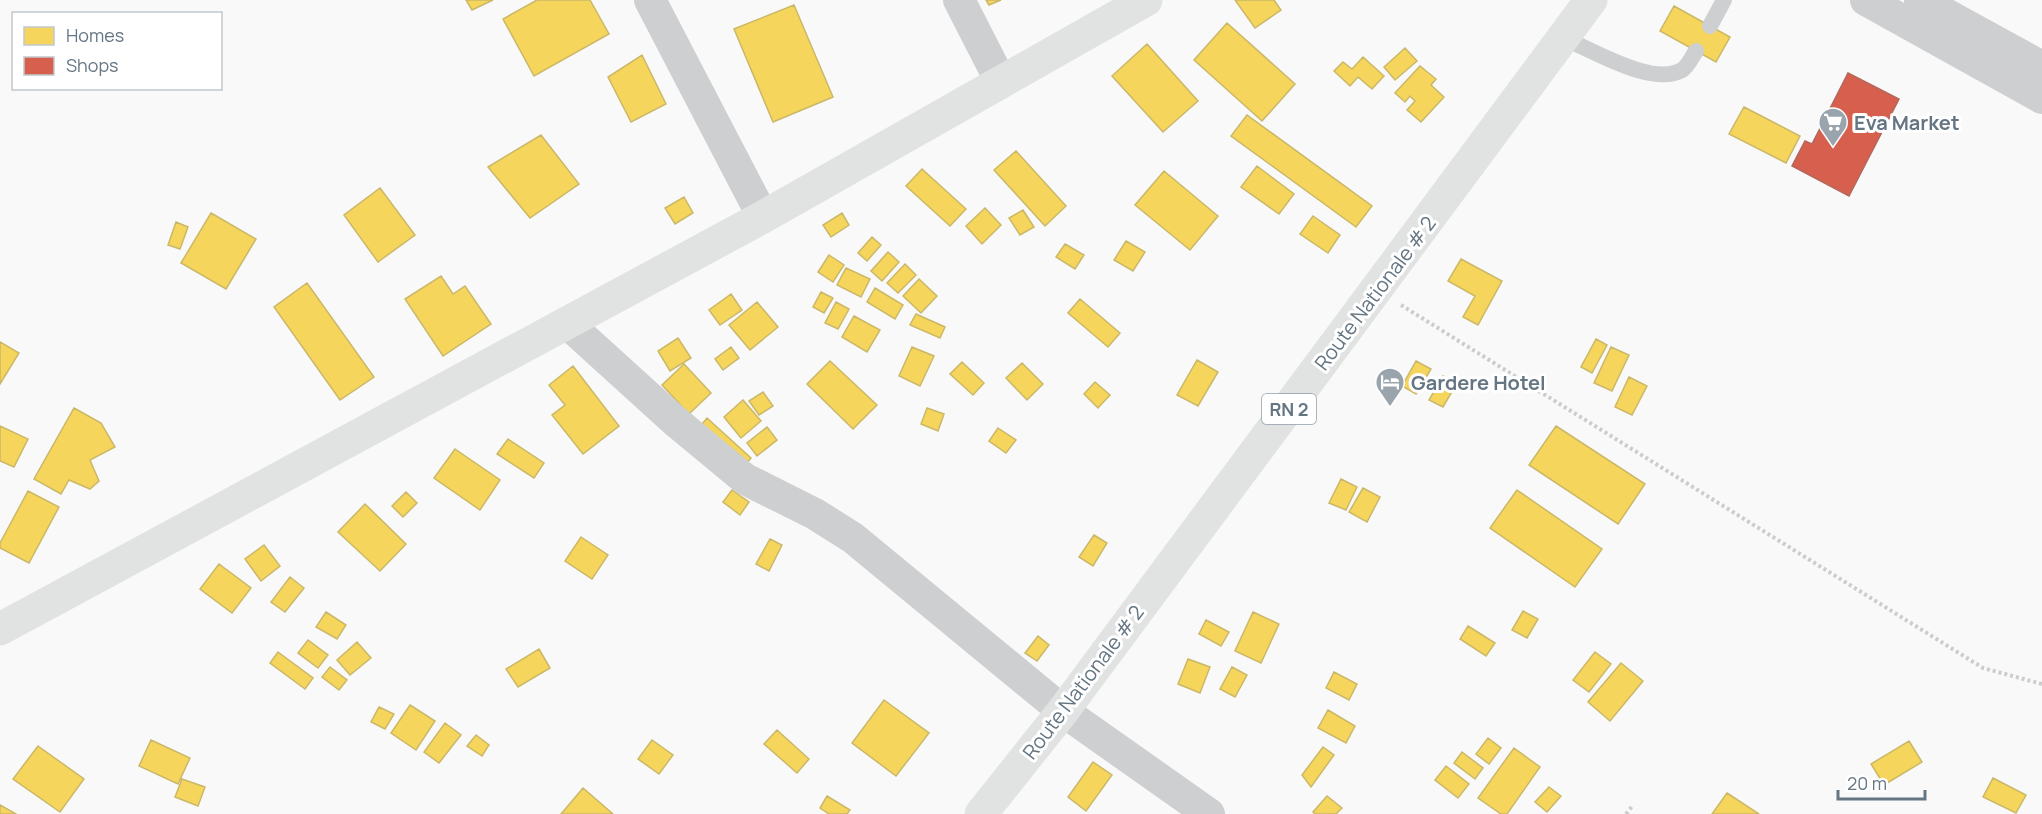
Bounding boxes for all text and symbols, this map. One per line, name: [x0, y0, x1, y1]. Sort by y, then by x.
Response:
legend: [12, 12, 222, 90]
text: Homes: [66, 23, 124, 47]
text: Shops: [66, 53, 118, 77]
supermarket icon: Eva Market: [1817, 106, 1849, 148]
place label: Eva Market: [1854, 109, 1960, 136]
street label: Route Nationale # 2: [1308, 211, 1442, 375]
hotel icon: Gardere Hotel: [1374, 366, 1406, 408]
place label: Gardere Hotel: [1411, 369, 1546, 396]
road number: RN 2: [1262, 394, 1316, 424]
street label: Route Nationale # 2: [1016, 600, 1150, 764]
scale bar: [1838, 763, 1925, 801]
text: 20 m: [1847, 771, 1887, 795]

